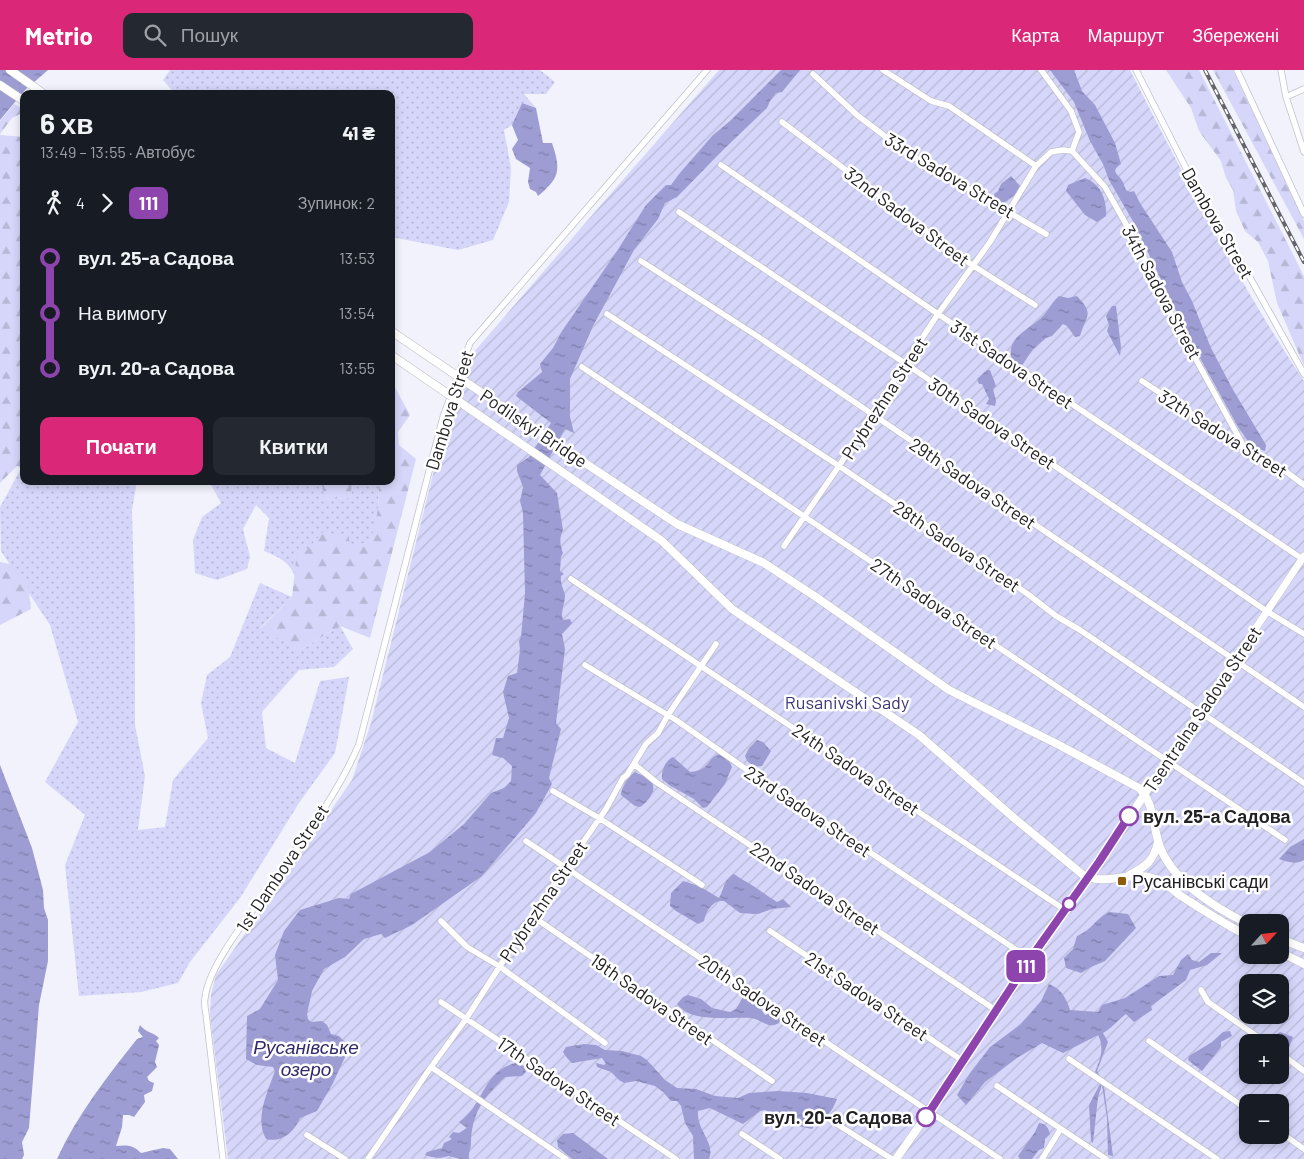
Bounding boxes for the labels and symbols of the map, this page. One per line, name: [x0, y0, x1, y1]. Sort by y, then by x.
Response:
street label: 33rd Sadova Street: [881, 128, 1019, 222]
street label: 32nd Sadova Street: [840, 162, 974, 270]
street label: Dambova Street: [1177, 164, 1259, 282]
street label: 34th Sadova Street: [1117, 221, 1207, 363]
street label: 31st Sadova Street: [946, 315, 1078, 413]
street label: Prybrezhna Street: [836, 333, 932, 463]
street label: Dambova Street: [420, 347, 478, 473]
street label: 30th Sadova Street: [924, 372, 1060, 474]
street label: Podilskyi Bridge: [476, 384, 592, 472]
street label: 32th Sadova Street: [1154, 384, 1292, 482]
street label: 29th Sadova Street: [905, 432, 1041, 534]
street label: 28th Sadova Street: [889, 495, 1025, 597]
street label: 27th Sadova Street: [867, 553, 1001, 653]
street label: Tsentralna Sadova Street: [1138, 622, 1266, 796]
park label: Rusanivski Sady: [785, 691, 909, 713]
street label: 24th Sadova Street: [788, 718, 924, 820]
street label: 23rd Sadova Street: [741, 761, 875, 861]
street label: 1st Dambova Street: [231, 800, 333, 936]
place label: вул. 25-а Садова: [1143, 805, 1292, 827]
marker: вул. 25-а Садова: [1119, 806, 1139, 826]
street label: Prybrezhna Street: [494, 836, 592, 966]
street label: 22nd Sadova Street: [746, 837, 884, 939]
place label: Русанівські сади: [1132, 870, 1269, 892]
marker: Русанівські сади: [1116, 875, 1128, 887]
unlabelled marker: [1062, 897, 1076, 911]
north arrow: [1239, 914, 1289, 964]
street label: 21st Sadova Street: [801, 947, 933, 1045]
street label: 19th Sadova Street: [586, 948, 718, 1050]
street label: 20th Sadova Street: [695, 949, 831, 1051]
line badge: 111: [997, 950, 1055, 982]
street label: 17th Sadova Street: [493, 1032, 625, 1130]
water label: Русанівське озеро: [253, 1035, 359, 1080]
place label: вул. 20-а Садова: [764, 1106, 913, 1128]
marker: вул. 20-а Садова: [916, 1107, 936, 1127]

